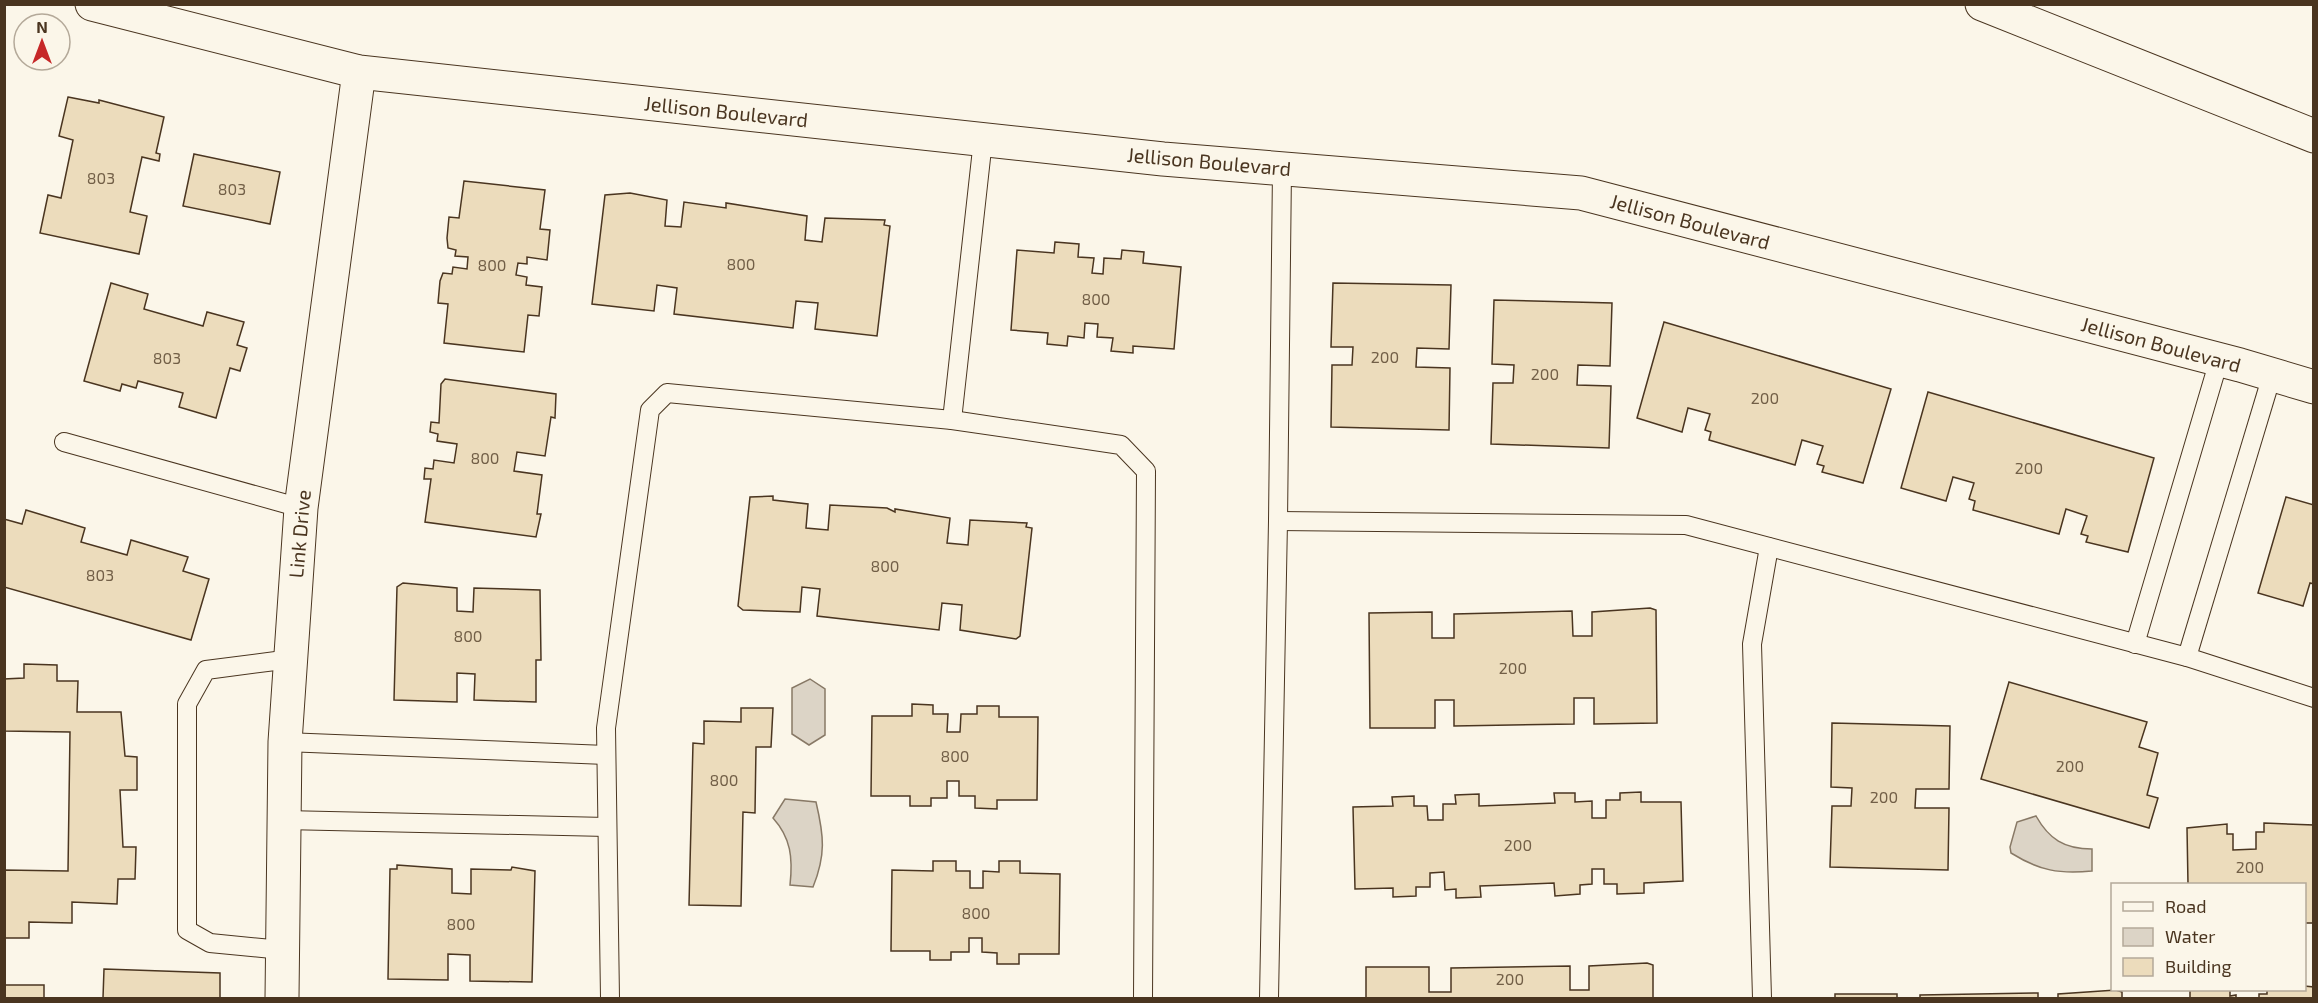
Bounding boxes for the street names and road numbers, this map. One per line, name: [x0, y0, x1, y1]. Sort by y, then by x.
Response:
street label: Jellison Boulevard: [643, 90, 809, 132]
street label: Jellison Boulevard: [1126, 142, 1292, 180]
street label: Jellison Boulevard: [1608, 188, 1773, 254]
street label: Jellison Boulevard: [2079, 311, 2244, 377]
street label: Link Drive: [283, 489, 315, 579]

